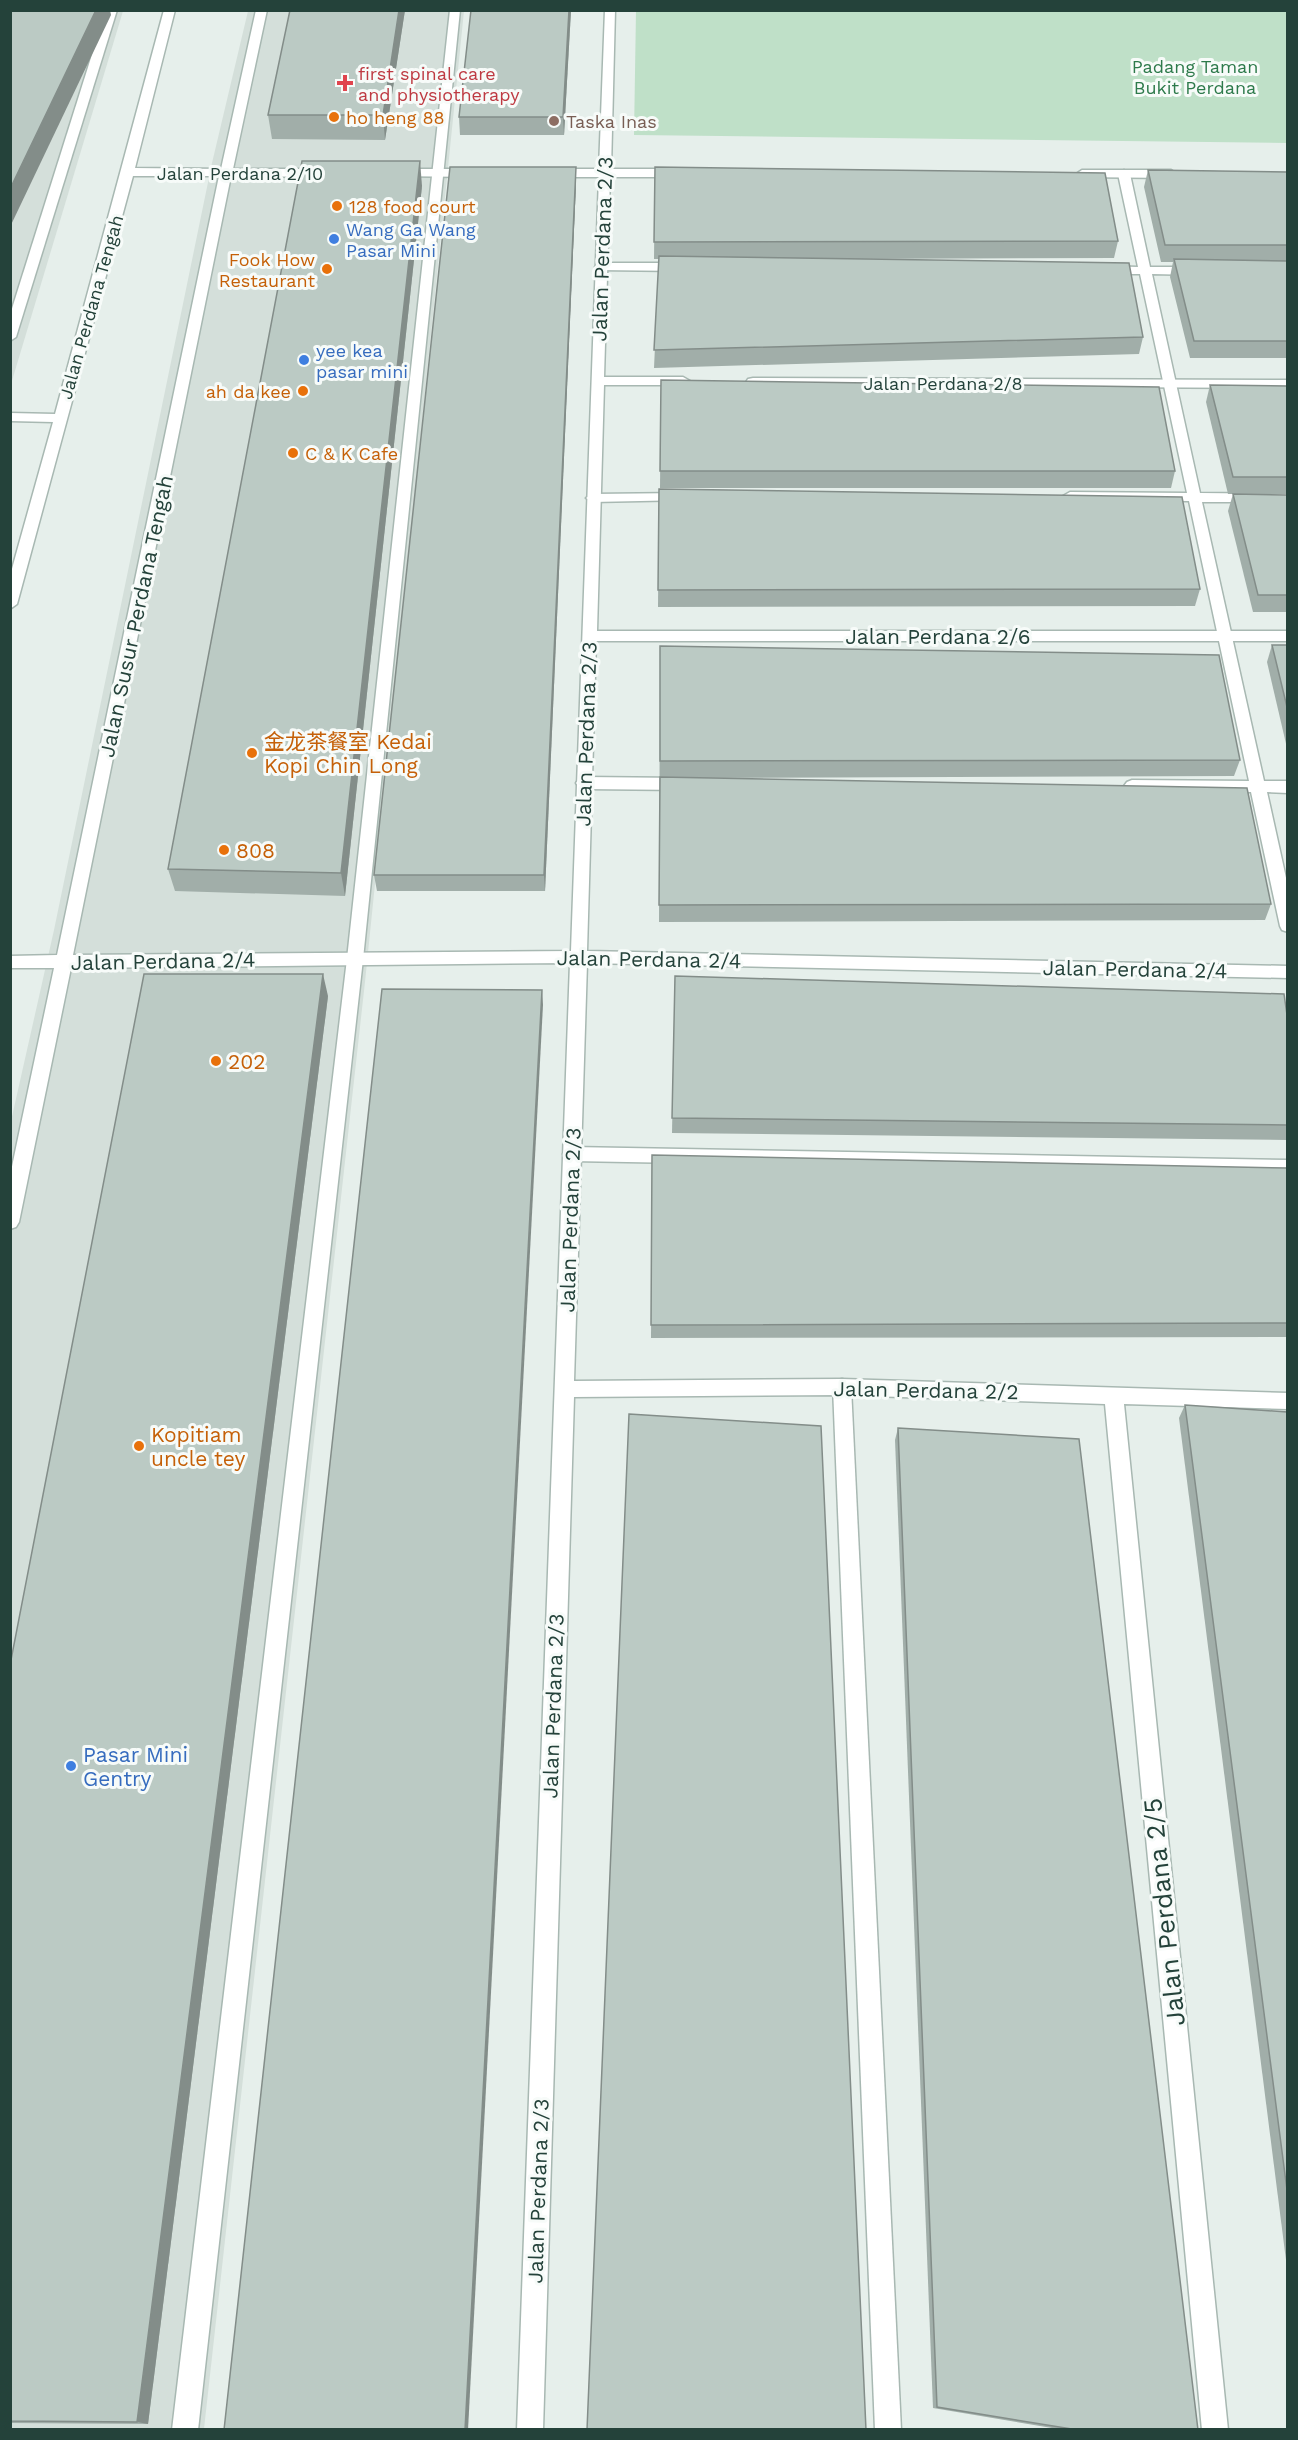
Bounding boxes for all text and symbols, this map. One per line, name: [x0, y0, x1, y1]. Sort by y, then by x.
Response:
park label: Padang Taman Bukit Perdana: [1132, 56, 1258, 98]
place label: first spinal care and physiotherapy: [358, 63, 520, 105]
marker: first spinal care and physiotherapy: [336, 74, 354, 92]
place label: ho heng 88: [346, 107, 445, 128]
marker: ho heng 88: [327, 110, 341, 124]
place label: Taska Inas: [566, 111, 657, 132]
marker: Taska Inas: [547, 114, 561, 128]
street label: Jalan Perdana 2/3: [586, 156, 618, 342]
street label: Jalan Perdana 2/10: [157, 163, 323, 184]
place label: 128 food court: [349, 196, 476, 217]
marker: 128 food court: [330, 199, 344, 213]
street label: Jalan Perdana Tengah: [55, 212, 127, 402]
place label: Wang Ga Wang Pasar Mini: [346, 219, 476, 261]
marker: Wang Ga Wang Pasar Mini: [327, 232, 341, 246]
place label: Fook How Restaurant: [219, 249, 315, 291]
marker: Fook How Restaurant: [320, 262, 334, 276]
place label: yee kea pasar mini: [316, 340, 408, 382]
marker: yee kea pasar mini: [297, 353, 311, 367]
street label: Jalan Perdana 2/8: [863, 373, 1023, 394]
place label: ah da kee: [206, 381, 291, 402]
marker: ah da kee: [296, 384, 310, 398]
place label: C & K Cafe: [305, 443, 398, 464]
marker: C & K Cafe: [286, 446, 300, 460]
street label: Jalan Susur Perdana Tengah: [94, 473, 178, 759]
street label: Jalan Perdana 2/6: [845, 624, 1031, 649]
street label: Jalan Perdana 2/3: [570, 641, 602, 827]
place label: 金龙茶餐室 Kedai Kopi Chin Long: [264, 729, 432, 778]
marker: 金龙茶餐室 Kedai Kopi Chin Long: [245, 746, 259, 760]
place label: 808: [236, 838, 275, 863]
marker: 808: [217, 843, 231, 857]
street label: Jalan Perdana 2/4: [556, 945, 742, 973]
street label: Jalan Perdana 2/4: [70, 947, 256, 975]
street label: Jalan Perdana 2/4: [1042, 955, 1228, 983]
place label: 202: [228, 1049, 266, 1074]
marker: 202: [209, 1054, 223, 1068]
street label: Jalan Perdana 2/3: [554, 1127, 586, 1313]
street label: Jalan Perdana 2/2: [833, 1376, 1019, 1404]
place label: Kopitiam uncle tey: [151, 1422, 245, 1471]
marker: Kopitiam uncle tey: [132, 1439, 146, 1453]
street label: Jalan Perdana 2/3: [537, 1613, 569, 1799]
place label: Pasar Mini Gentry: [83, 1742, 188, 1791]
marker: Pasar Mini Gentry: [64, 1759, 78, 1773]
street label: Jalan Perdana 2/5: [1137, 1796, 1191, 2028]
street label: Jalan Perdana 2/3: [522, 2098, 554, 2284]

